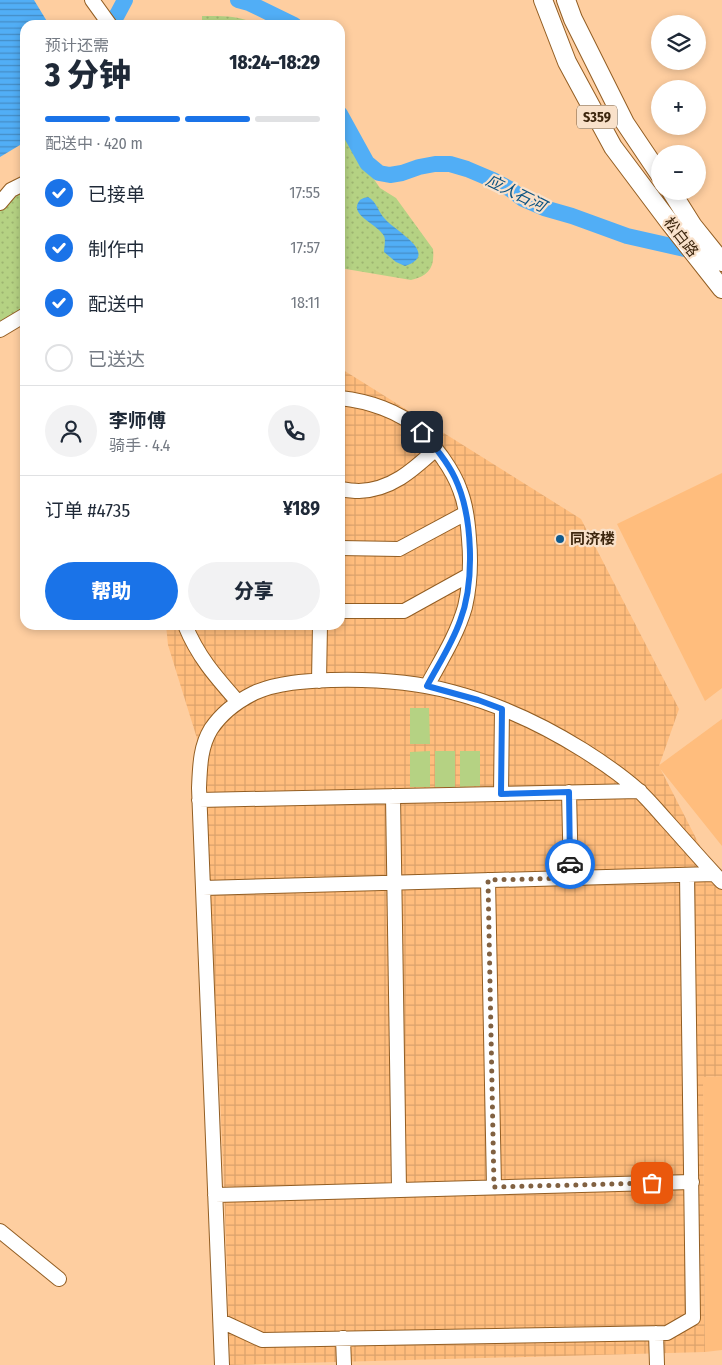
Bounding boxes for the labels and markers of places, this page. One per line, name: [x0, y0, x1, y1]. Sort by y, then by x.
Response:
pin: [401, 411, 443, 453]
place label: 同济楼: [570, 530, 615, 548]
marker: 同济楼: [554, 533, 566, 545]
pin: [631, 1162, 673, 1204]

